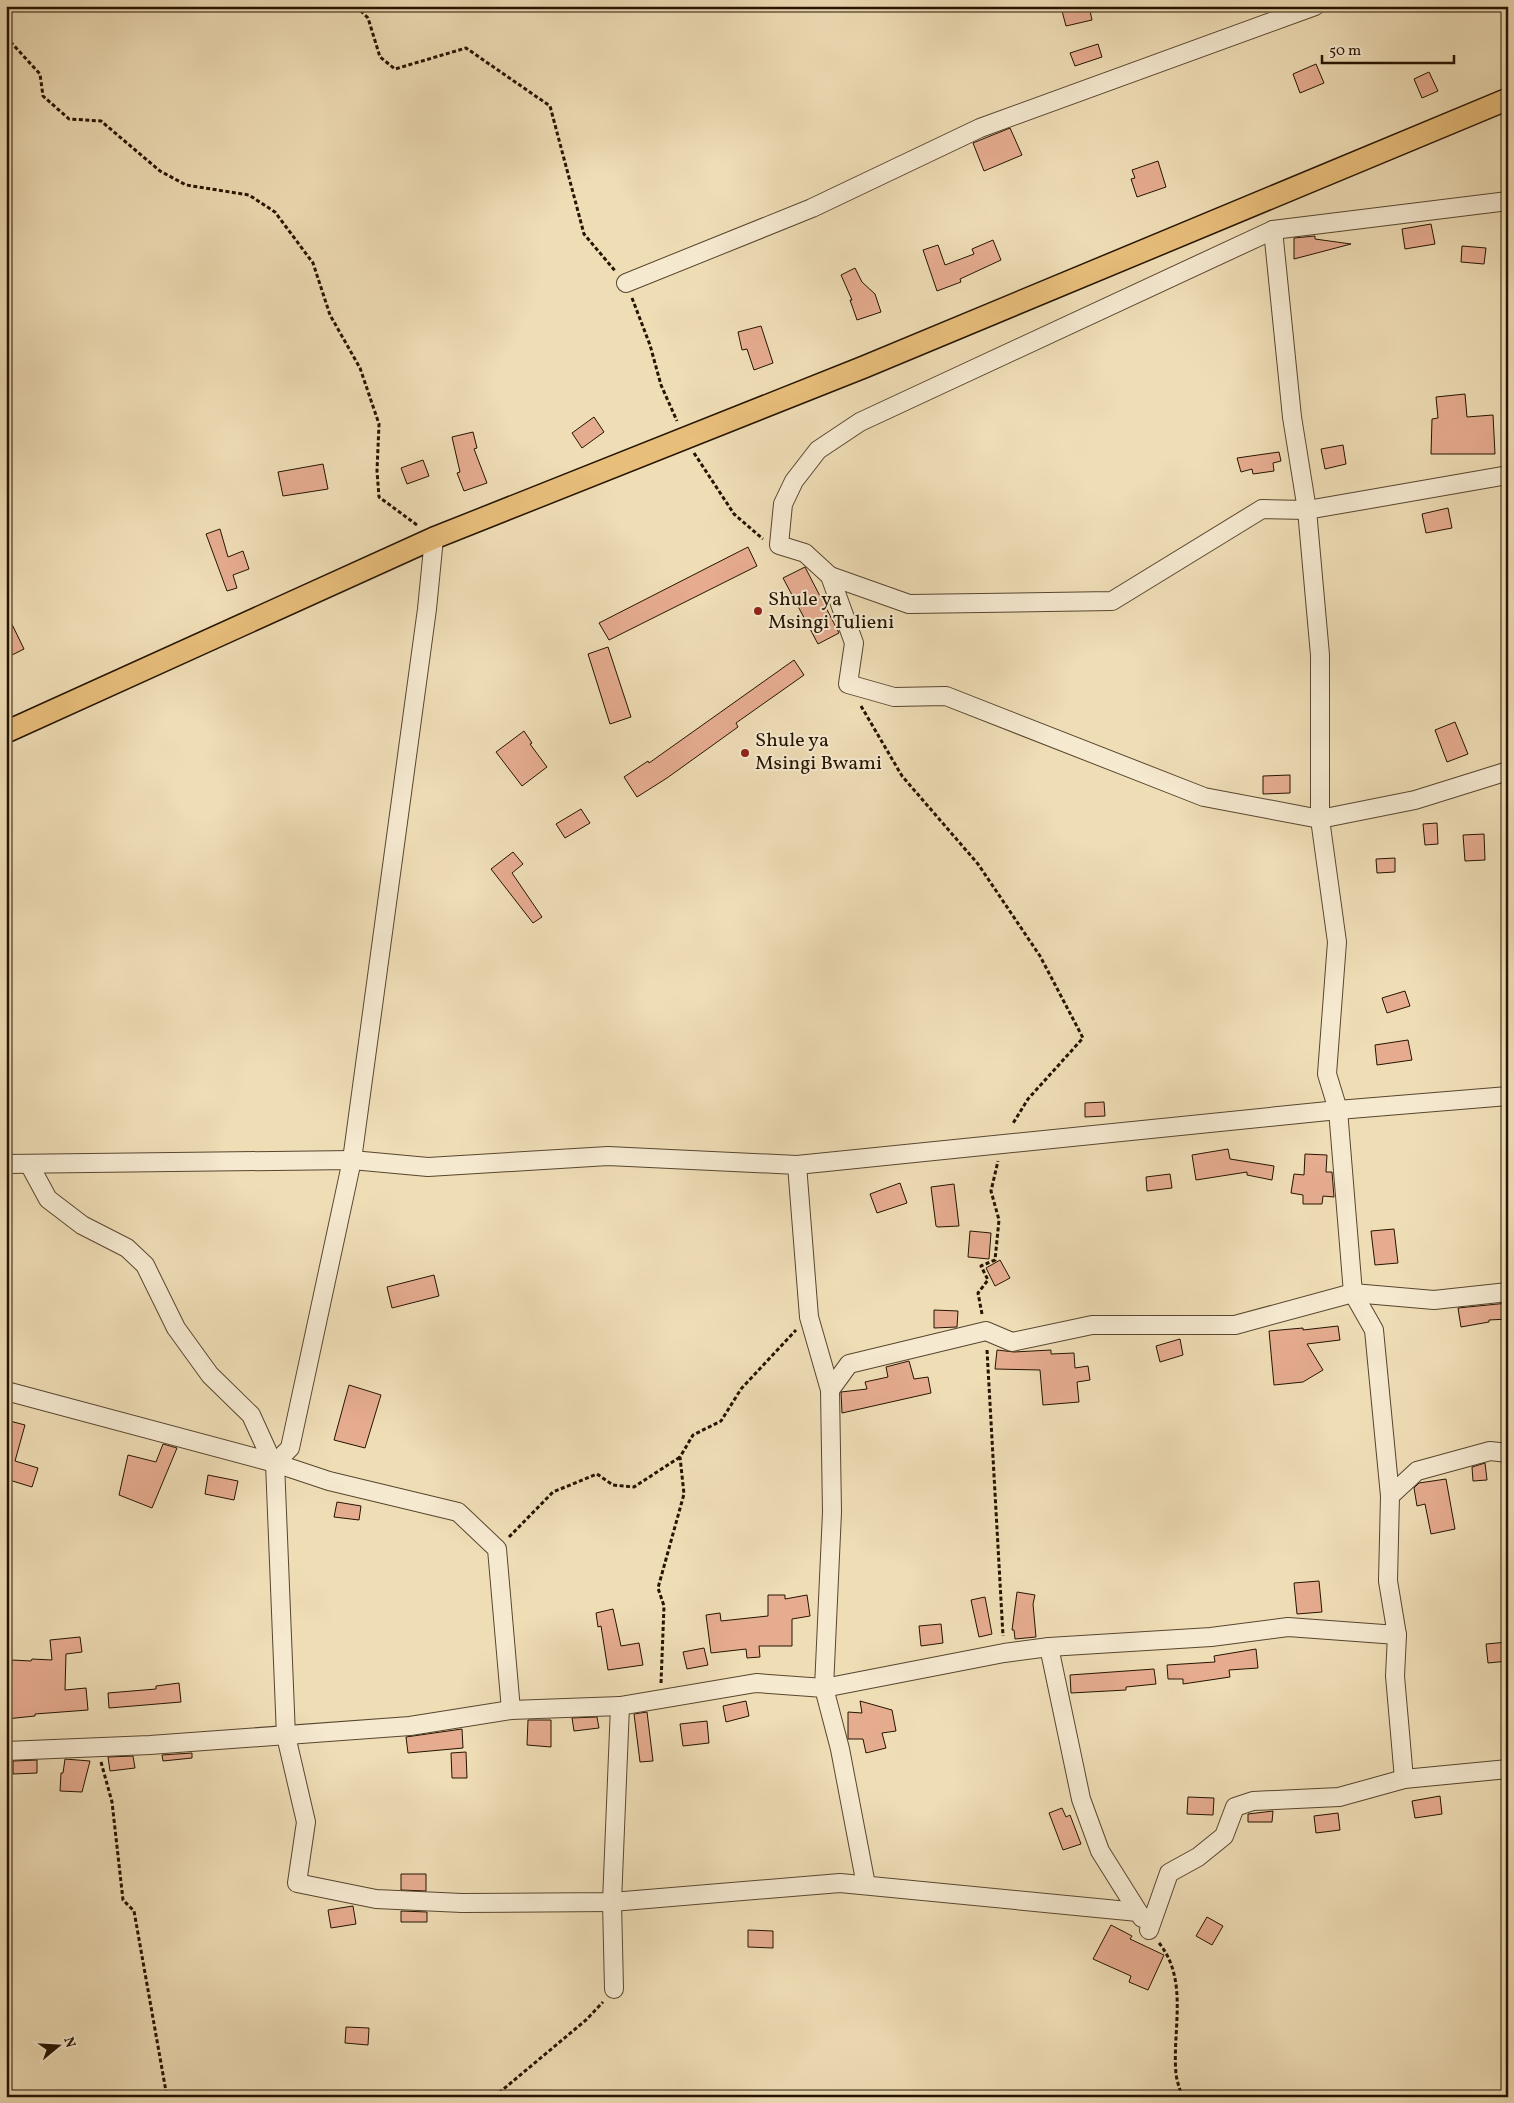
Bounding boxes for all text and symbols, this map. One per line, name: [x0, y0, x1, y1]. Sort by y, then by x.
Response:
scale bar: [1322, 32, 1454, 64]
text: 50 m: [1329, 41, 1361, 62]
place label: Shule ya Msingi Tulieni: [768, 586, 894, 637]
marker: Shule ya Msingi Tulieni: [752, 605, 764, 617]
place label: Shule ya Msingi Bwami: [755, 727, 882, 778]
marker: Shule ya Msingi Bwami: [739, 747, 751, 759]
north arrow: [32, 2020, 82, 2070]
text: N: [58, 2035, 80, 2050]

